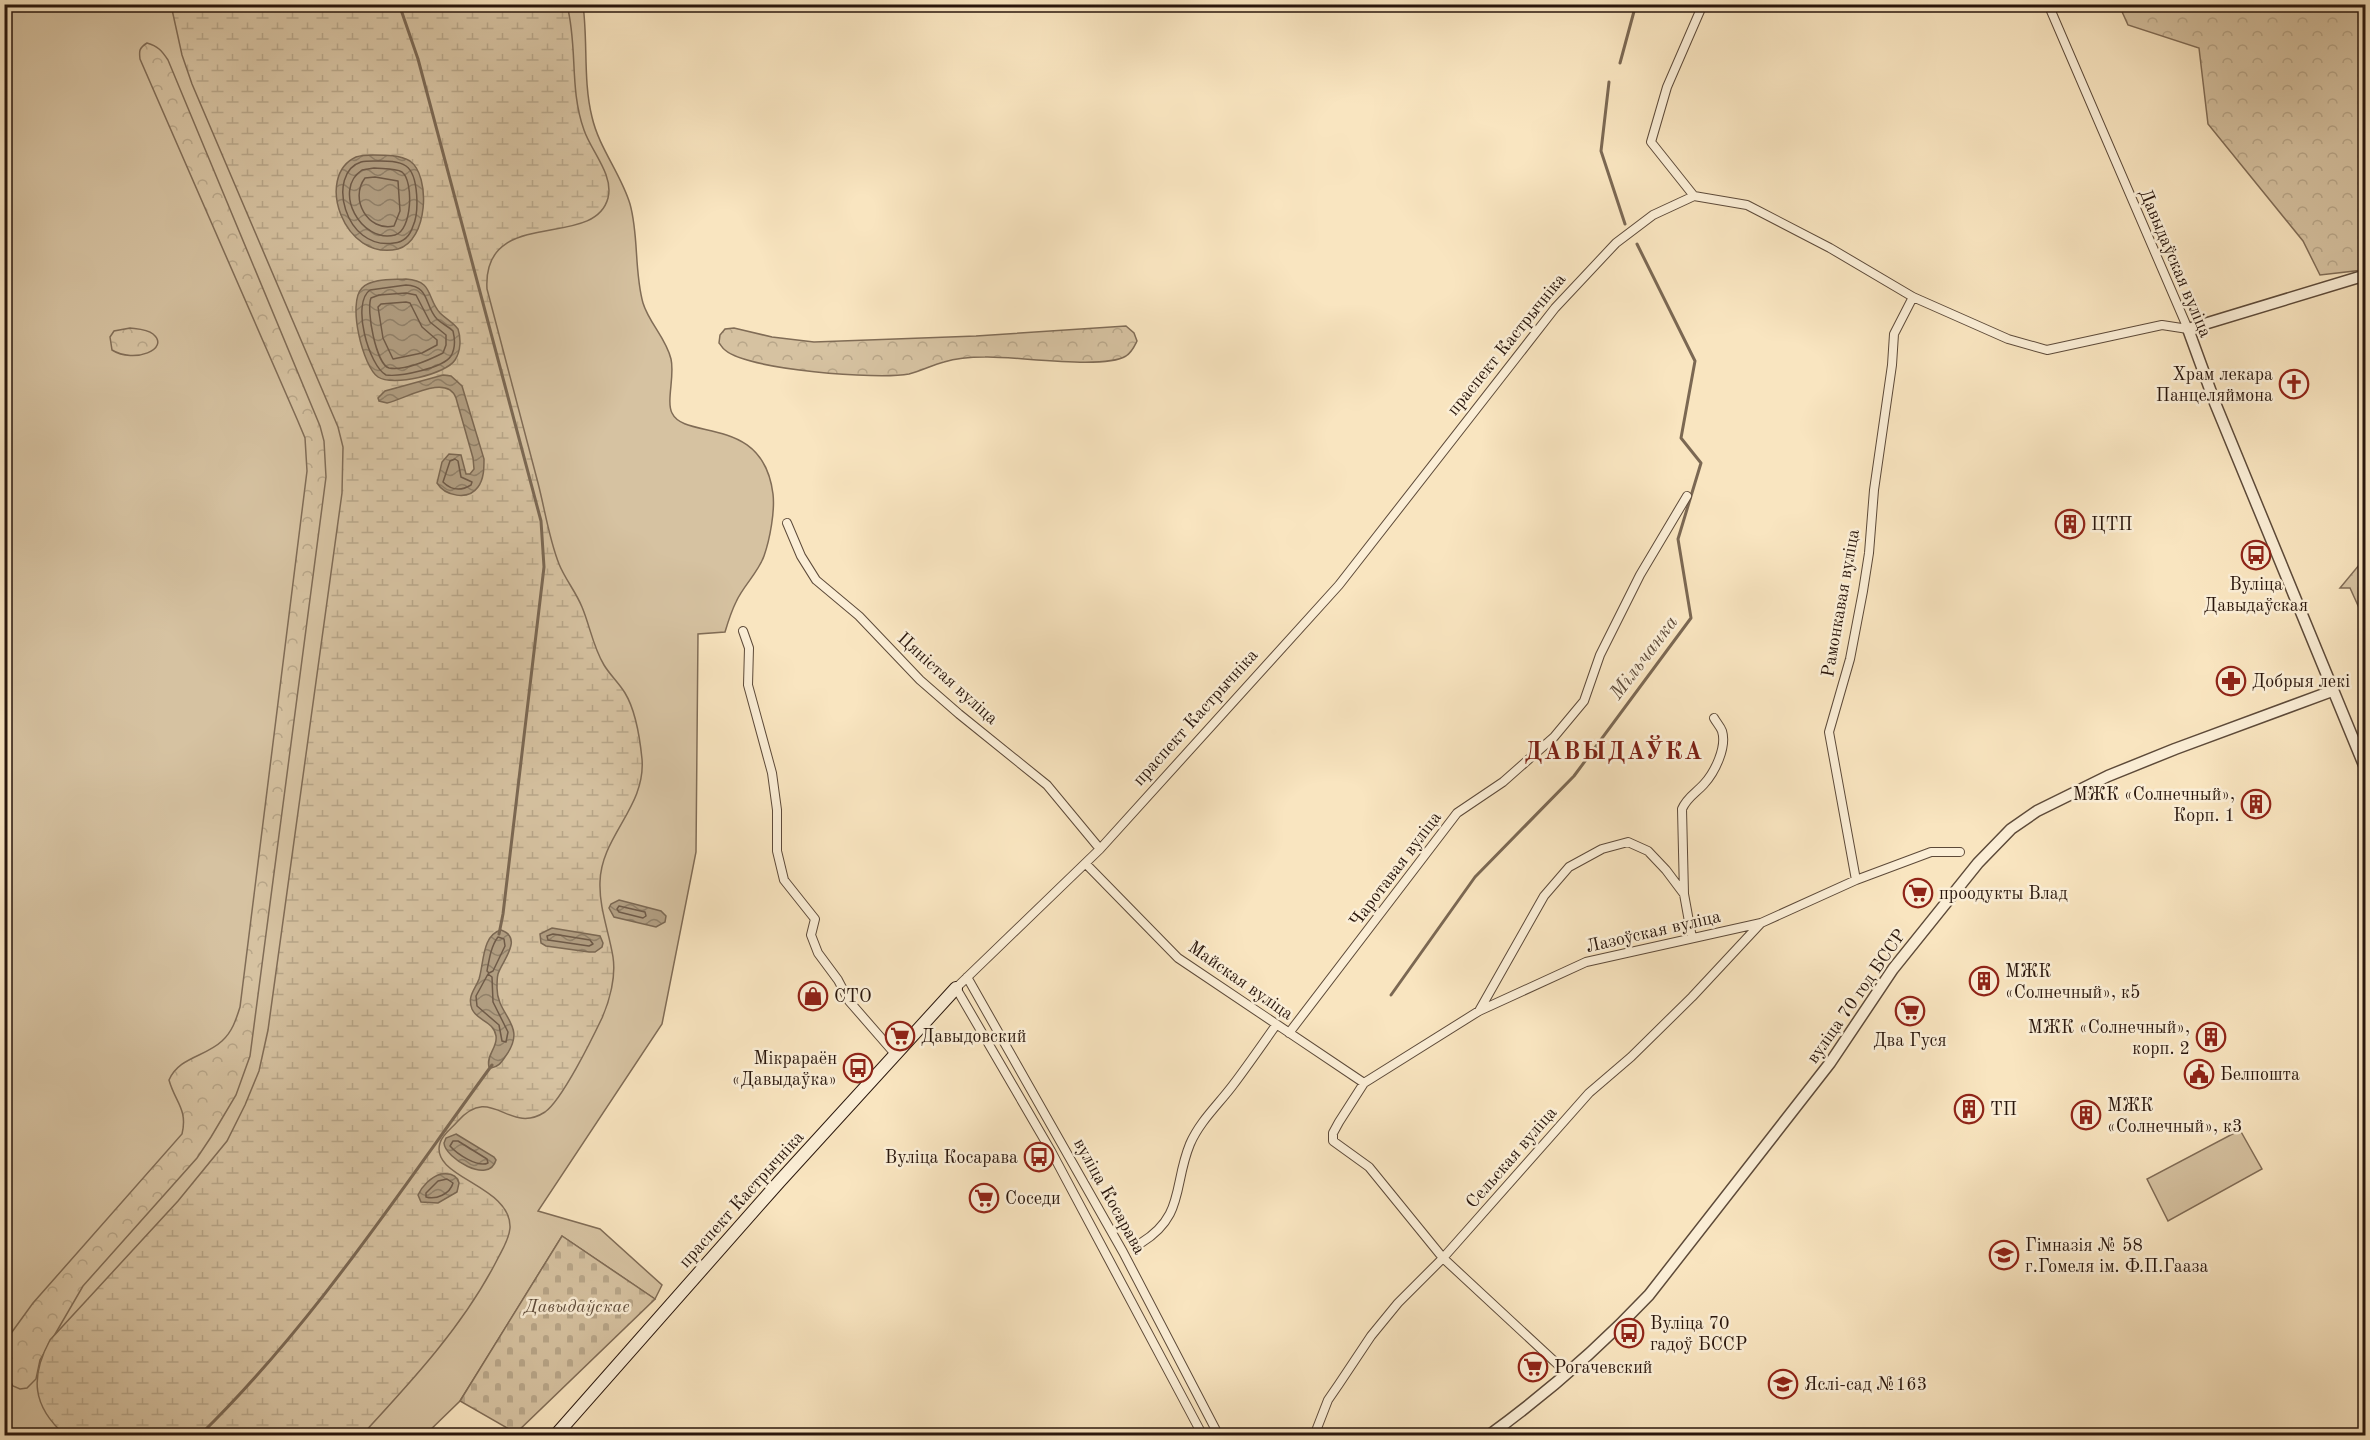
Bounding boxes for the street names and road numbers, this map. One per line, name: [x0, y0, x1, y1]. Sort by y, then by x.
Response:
street label: Давыдаўская вуліца: [2136, 187, 2214, 340]
street label: праспект Кастрычніка: [1444, 270, 1570, 419]
street label: Рамонкавая вуліца: [1819, 528, 1863, 679]
street label: Цяністая вуліца: [894, 629, 1001, 728]
street label: праспект Кастрычніка: [1130, 646, 1262, 789]
street label: Чаротавая вуліца: [1347, 808, 1445, 931]
street label: Лазоўская вуліца: [1584, 908, 1723, 956]
street label: вуліца 70 год БССР: [1804, 926, 1910, 1067]
street label: Майская вуліца: [1185, 938, 1296, 1024]
street label: Сельская вуліца: [1463, 1103, 1561, 1212]
street label: праспект Кастрычніка: [676, 1128, 808, 1271]
street label: вуліца Косарава: [1070, 1136, 1148, 1258]

